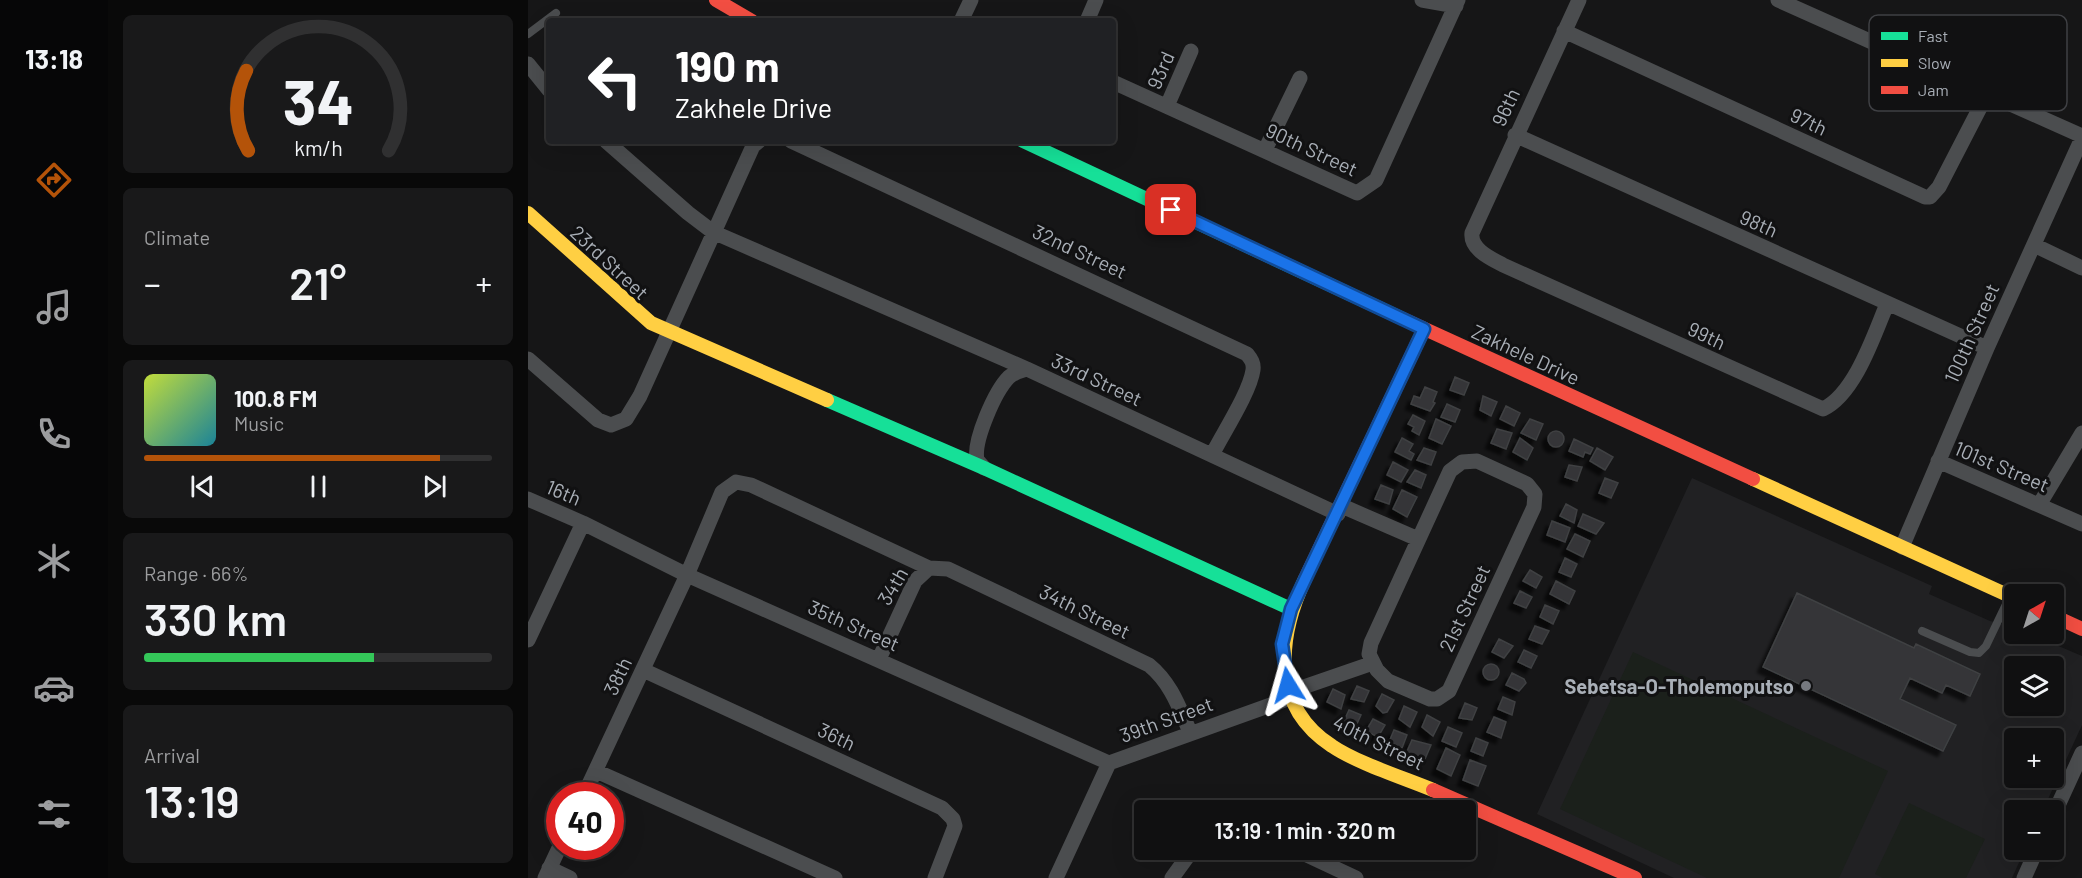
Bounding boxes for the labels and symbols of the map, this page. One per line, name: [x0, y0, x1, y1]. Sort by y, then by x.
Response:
legend: [1869, 15, 2067, 111]
text: Fast: [1918, 26, 1948, 45]
street label: 93rd: [1141, 47, 1179, 93]
text: Slow: [1918, 53, 1951, 72]
text: Jam: [1918, 80, 1949, 99]
street label: 96th: [1486, 84, 1524, 130]
street label: 97th: [1787, 102, 1831, 140]
street label: 90th Street: [1262, 117, 1362, 181]
pin: [1145, 184, 1196, 235]
street label: 98th: [1736, 204, 1782, 242]
street label: 32nd Street: [1029, 219, 1131, 283]
street label: 23rd Street: [566, 220, 654, 304]
street label: 100th Street: [1938, 280, 2004, 386]
street label: 99th: [1684, 316, 1730, 354]
street label: Zakhele Drive: [1468, 319, 1584, 389]
street label: 33rd Street: [1048, 348, 1146, 410]
street label: 101st Street: [1951, 435, 2053, 497]
street label: 16th: [543, 474, 585, 510]
street label: 21st Street: [1433, 561, 1495, 655]
street label: 34th: [872, 563, 912, 609]
street label: 34th Street: [1036, 579, 1134, 643]
north arrow: [2004, 584, 2064, 644]
street label: 35th Street: [805, 594, 903, 656]
street label: 38th: [598, 653, 636, 699]
position arrow: [1256, 653, 1320, 717]
place label: Sebetsa-O-Tholemoputso: [1564, 674, 1794, 698]
marker: Sebetsa-O-Tholemoputso: [1799, 679, 1813, 693]
street label: 39th Street: [1116, 691, 1216, 747]
street label: 40th Street: [1329, 710, 1429, 774]
street label: 36th: [814, 717, 860, 755]
speed limit sign: 40: [546, 782, 624, 860]

